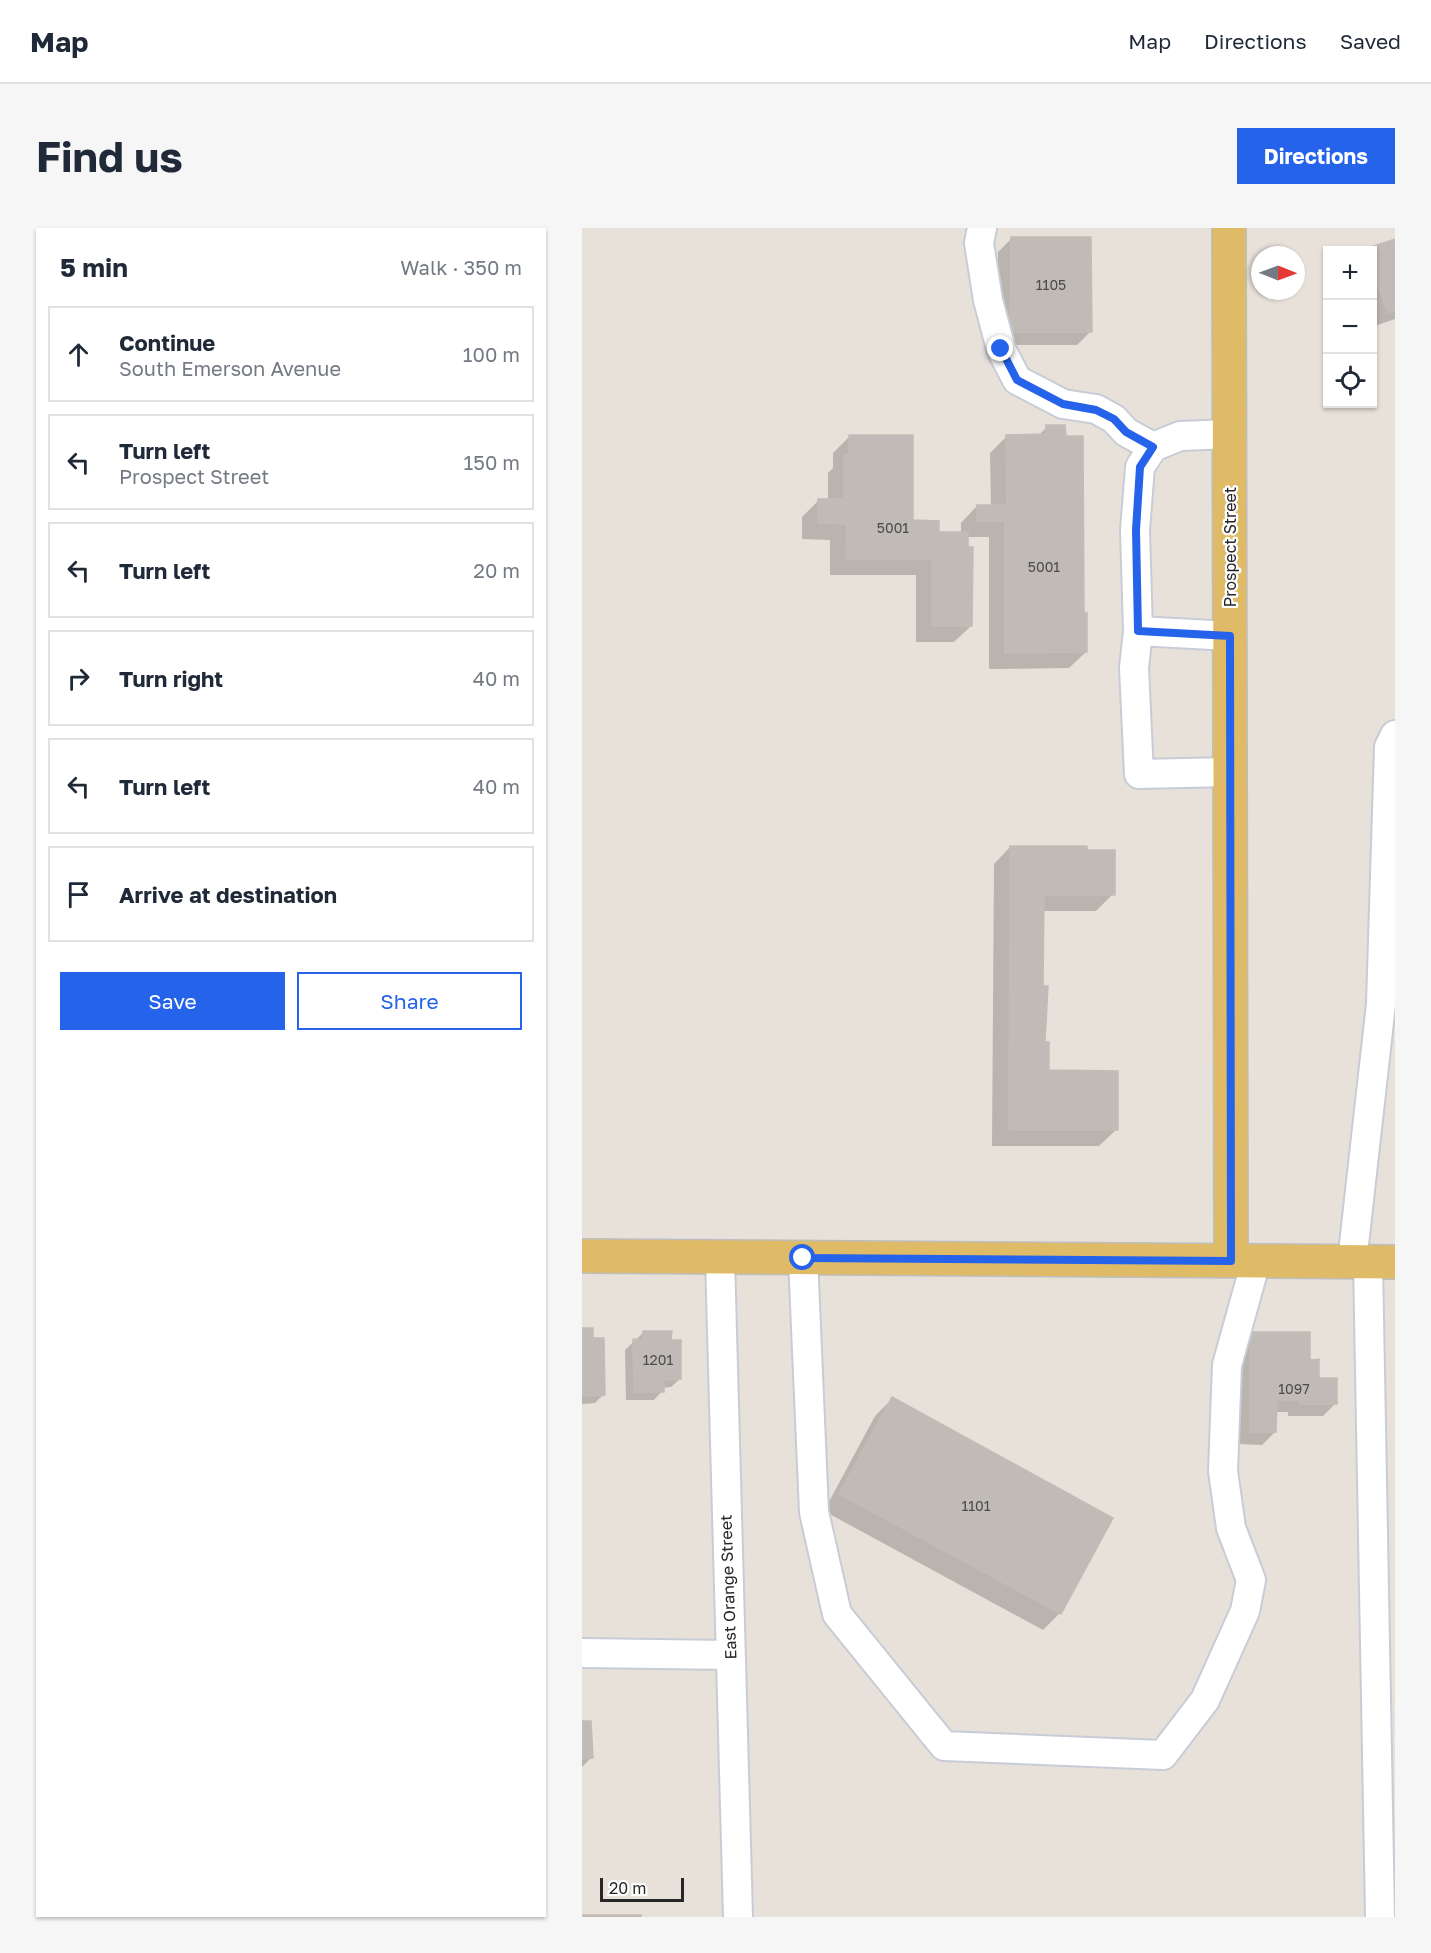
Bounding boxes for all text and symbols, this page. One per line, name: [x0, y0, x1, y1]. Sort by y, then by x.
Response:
text: Map: [30, 25, 88, 58]
text: Map: [1128, 28, 1171, 54]
text: Directions: [1204, 28, 1307, 54]
text: Saved: [1340, 28, 1401, 54]
button: Directions: [1237, 128, 1395, 184]
text: Find us: [36, 131, 183, 181]
north arrow: [1251, 246, 1305, 300]
map controls: [1323, 246, 1377, 408]
button: +: [1323, 246, 1377, 300]
text: 5 min: [60, 252, 128, 283]
text: Walk · 350 m: [400, 255, 522, 279]
house number: 1105: [1036, 276, 1066, 293]
button: −: [1323, 300, 1377, 354]
text: Continue: [119, 329, 215, 356]
route end: [987, 335, 1013, 361]
icon: ahead: [62, 338, 95, 371]
text: 100 m: [463, 342, 520, 366]
button: locate: [1323, 354, 1377, 408]
text: South Emerson Avenue: [119, 356, 341, 380]
text: Turn left: [119, 437, 210, 464]
icon: left: [62, 446, 95, 479]
text: 150 m: [464, 450, 520, 474]
text: Prospect Street: [119, 464, 269, 488]
street label: Prospect Street: [1220, 487, 1240, 607]
house number: 5001: [877, 519, 909, 536]
icon: left: [62, 554, 95, 587]
text: Turn left: [119, 557, 210, 584]
text: 20 m: [473, 558, 520, 582]
house number: 5001: [1028, 558, 1060, 575]
icon: right: [62, 662, 95, 695]
text: Turn right: [119, 665, 223, 692]
text: 40 m: [473, 666, 520, 690]
icon: left: [62, 770, 95, 803]
text: Turn left: [119, 773, 210, 800]
text: 40 m: [473, 774, 520, 798]
icon: arrive: [62, 878, 95, 911]
text: Arrive at destination: [119, 881, 337, 908]
button: Save: [60, 972, 285, 1030]
button: Share: [297, 972, 522, 1030]
route start: [789, 1244, 815, 1270]
house number: 1201: [643, 1351, 673, 1368]
house number: 1097: [1278, 1380, 1310, 1397]
house number: 1101: [961, 1497, 991, 1514]
street label: East Orange Street: [715, 1514, 741, 1660]
scale bar: [600, 1875, 684, 1902]
text: 20 m: [609, 1878, 646, 1898]

